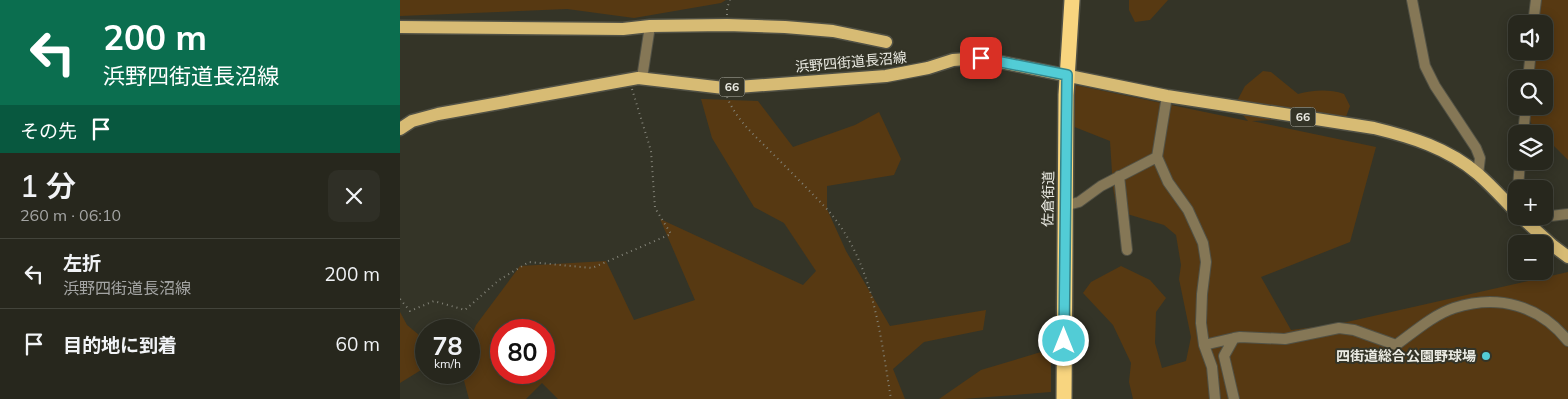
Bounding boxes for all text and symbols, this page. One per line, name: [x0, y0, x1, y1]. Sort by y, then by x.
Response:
text: 200 m: [103, 15, 207, 59]
map controls: [1508, 15, 1553, 280]
button: sound: [1508, 15, 1553, 60]
icon: left: [20, 20, 85, 85]
pin: [960, 37, 1002, 79]
icon: arrive: [967, 44, 995, 72]
street label: 浜野四街道長沼線: [794, 48, 908, 76]
text: 浜野四街道長沼線: [103, 62, 279, 90]
button: search: [1508, 70, 1553, 115]
road number: 66: [720, 77, 744, 96]
road number: 66: [1290, 108, 1316, 126]
icon: arrive: [87, 115, 115, 143]
text: その先: [20, 119, 77, 143]
button: layers: [1508, 125, 1553, 170]
text: 1 分: [20, 167, 76, 205]
button: close: [328, 170, 380, 222]
street label: 佐倉街道: [1039, 171, 1057, 227]
button: +: [1508, 180, 1553, 225]
text: 260 m · 06:10: [20, 205, 121, 225]
button: −: [1508, 235, 1553, 280]
text: 左折: [63, 251, 101, 275]
icon: left: [20, 260, 48, 288]
text: 200 m: [324, 262, 380, 286]
text: 浜野四街道長沼線: [63, 278, 191, 298]
position arrow: [1037, 314, 1089, 366]
speed limit sign: 80: [490, 319, 555, 384]
icon: arrive: [20, 330, 48, 358]
text: 78: [432, 330, 463, 361]
text: 60 m: [336, 332, 380, 356]
text: 目的地に到着: [63, 333, 177, 357]
place label: 四街道総合公園野球場: [1336, 347, 1476, 365]
marker: 四街道総合公園野球場: [1480, 350, 1492, 362]
text: km/h: [434, 356, 461, 371]

